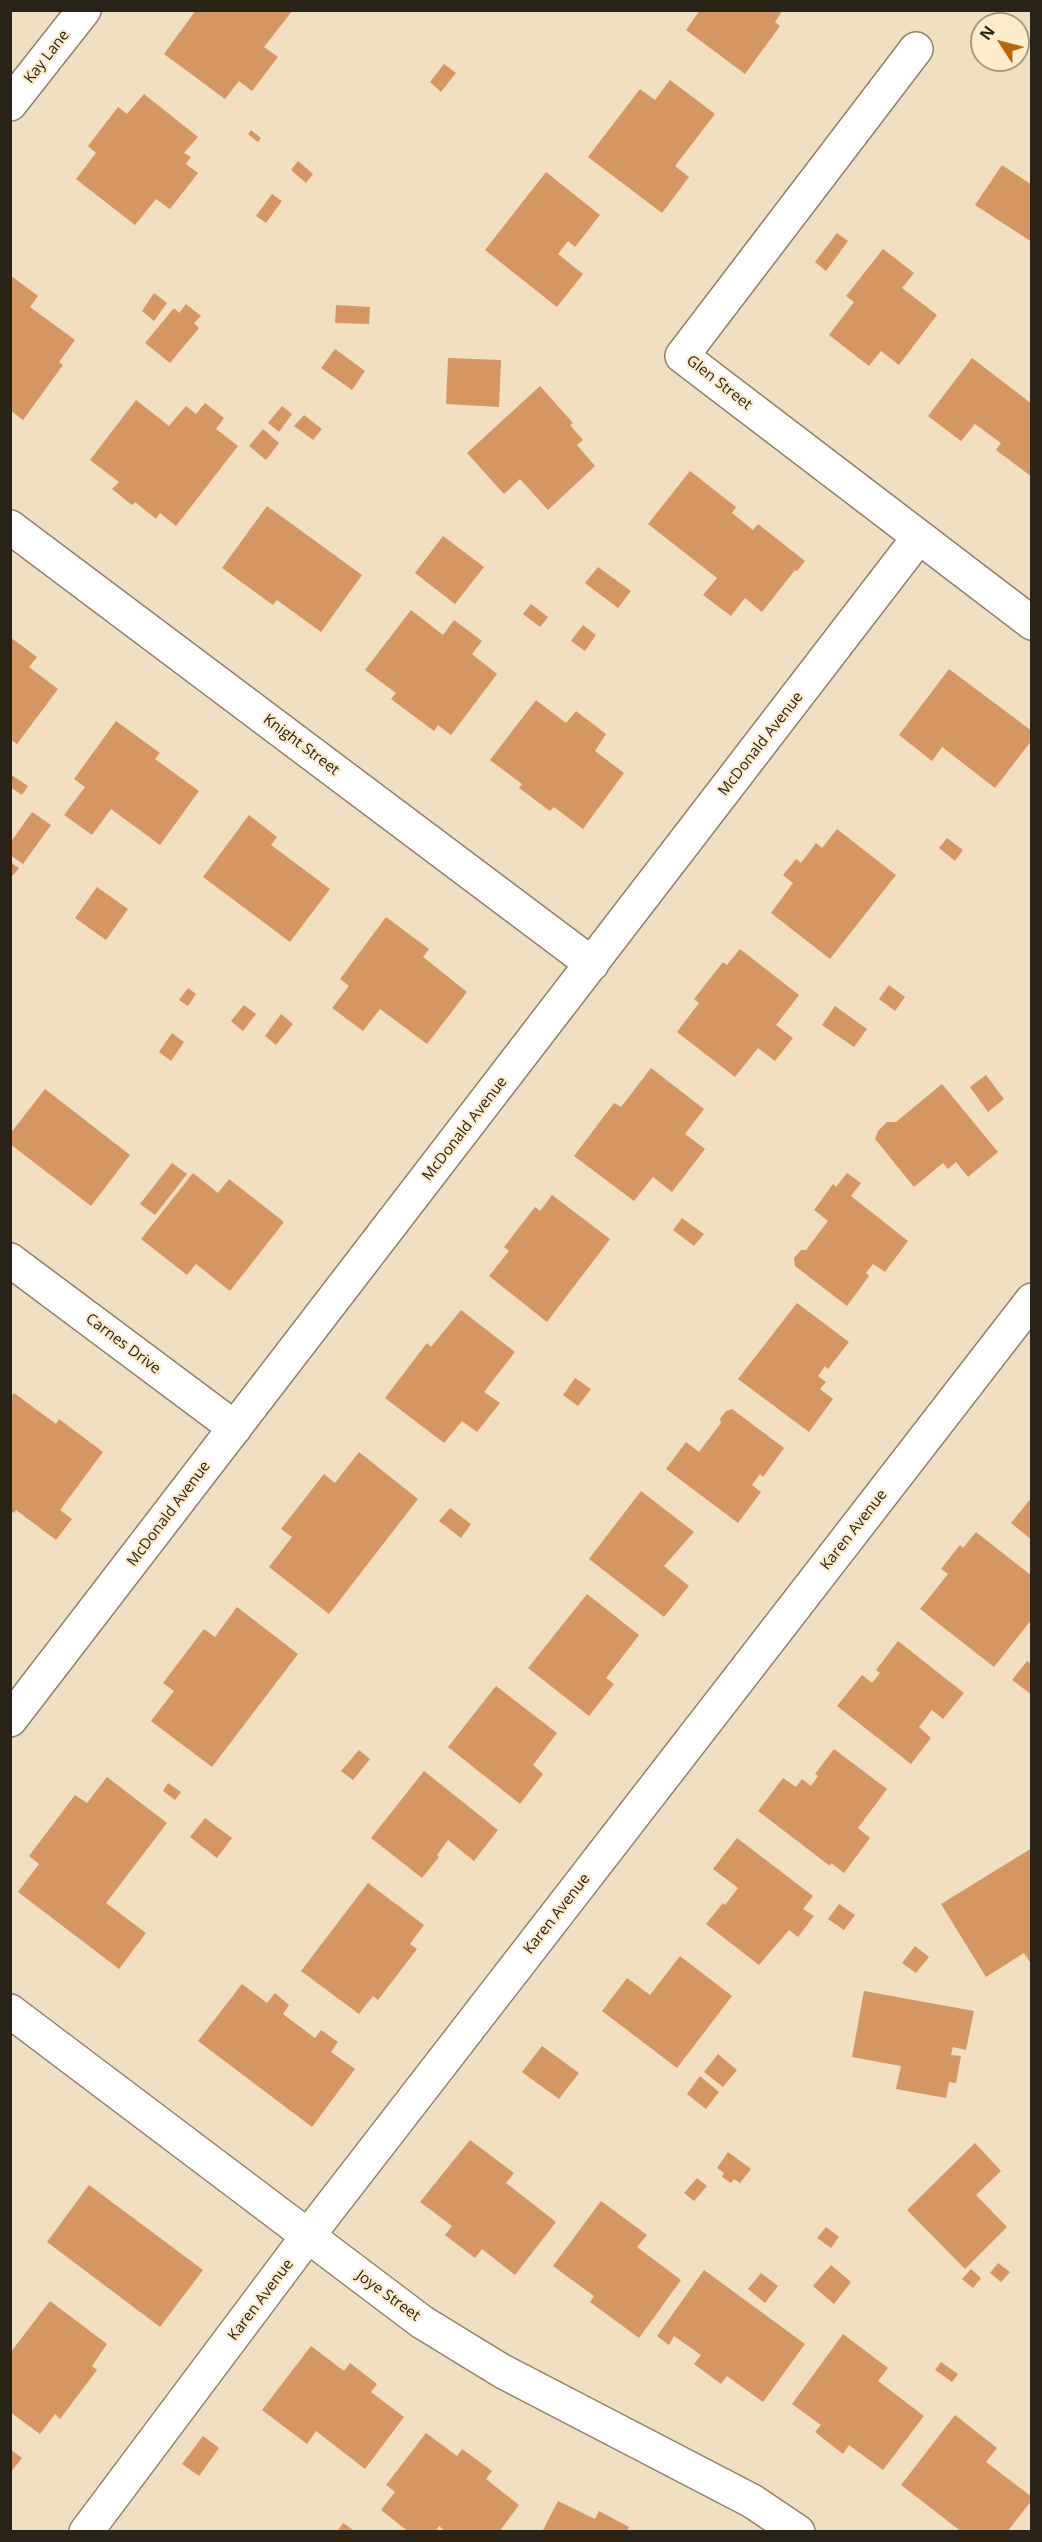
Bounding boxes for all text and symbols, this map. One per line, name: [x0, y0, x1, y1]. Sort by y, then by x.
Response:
north arrow: [970, 12, 1030, 72]
text: N: [974, 21, 1000, 44]
street label: Kay Lane: [21, 27, 73, 87]
street label: Glen Street: [683, 352, 755, 414]
street label: McDonald Avenue: [715, 688, 807, 800]
street label: Knight Street: [259, 711, 343, 779]
street label: McDonald Avenue: [419, 1073, 511, 1185]
street label: Carnes Drive: [82, 1310, 164, 1378]
street label: McDonald Avenue: [124, 1458, 214, 1570]
street label: Karen Avenue: [817, 1486, 891, 1574]
street label: Karen Avenue: [520, 1870, 594, 1958]
street label: Karen Avenue: [225, 2256, 297, 2344]
street label: Joye Street: [352, 2267, 424, 2325]

